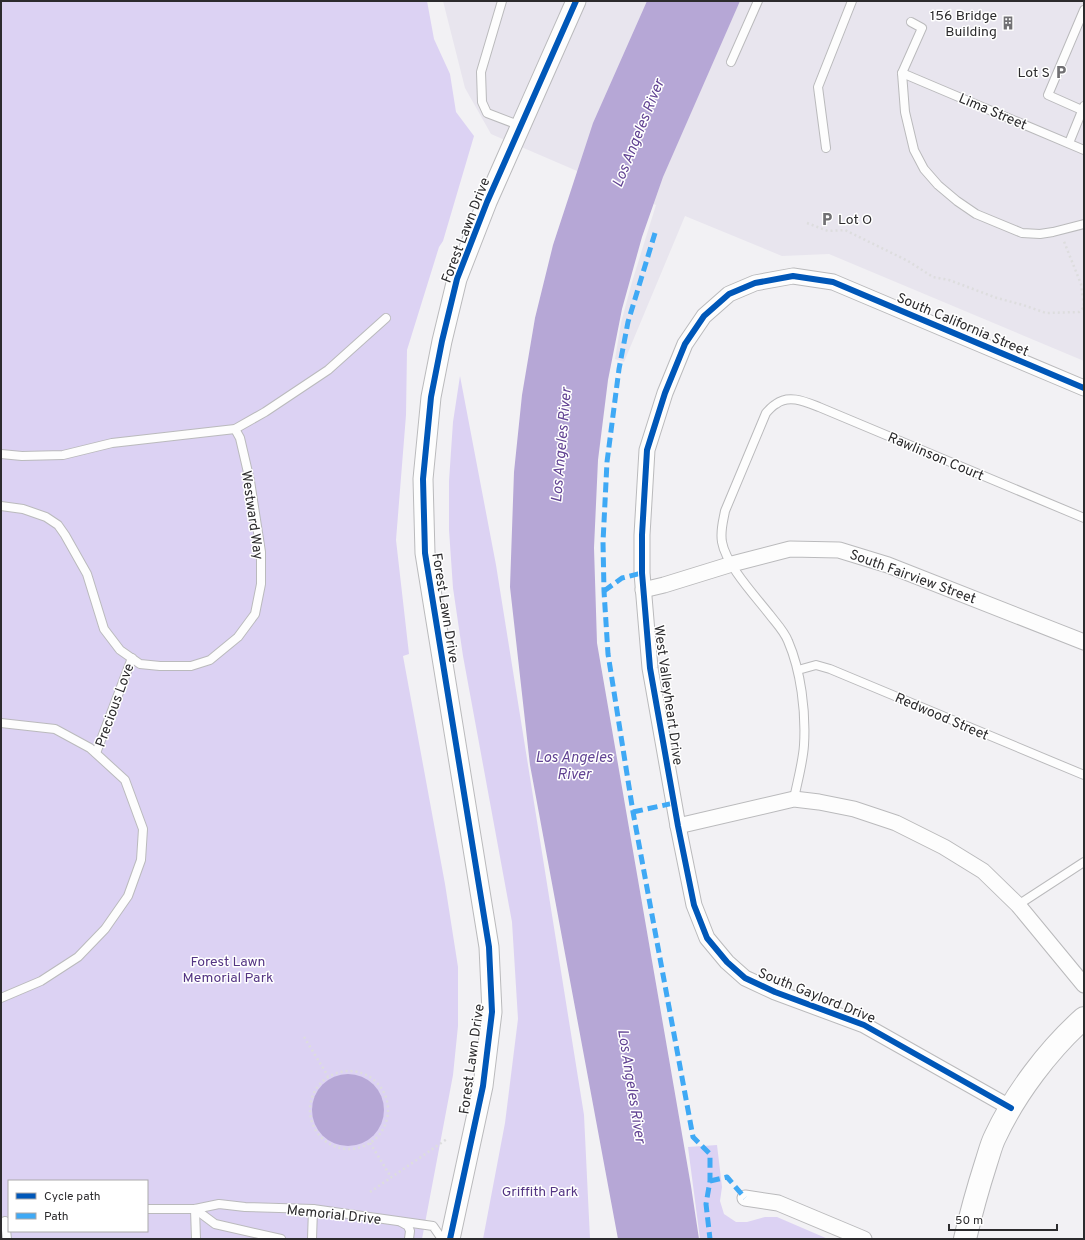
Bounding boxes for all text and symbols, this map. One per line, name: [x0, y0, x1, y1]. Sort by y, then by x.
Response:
place label: 156 Bridge Building: [930, 8, 997, 41]
building icon: 156 Bridge Building: [1000, 15, 1016, 31]
parking icon: Lot S: [1053, 64, 1069, 80]
place label: Lot S: [1018, 65, 1050, 82]
water label: Los Angeles River: [609, 76, 670, 190]
street label: Lima Street: [956, 90, 1029, 134]
street label: Forest Lawn Drive: [439, 175, 494, 286]
parking icon: Lot O: [819, 211, 835, 227]
place label: Lot O: [838, 212, 872, 229]
street label: South California Street: [894, 290, 1031, 361]
water label: Los Angeles River: [548, 386, 577, 503]
street label: Rawlinson Court: [885, 429, 986, 485]
street label: Westward Way: [237, 470, 266, 561]
street label: South Fairview Street: [847, 547, 978, 608]
street label: Forest Lawn Drive: [427, 552, 462, 665]
street label: West Valleyheart Drive: [649, 624, 686, 766]
street label: Precious Love: [92, 661, 138, 750]
street label: Redwood Street: [892, 690, 991, 745]
water label: Los Angeles River: [535, 749, 613, 785]
park label: Forest Lawn Memorial Park: [183, 954, 273, 987]
street label: South Gaylord Drive: [755, 965, 878, 1028]
street label: Forest Lawn Drive: [456, 1003, 489, 1116]
water label: Los Angeles River: [612, 1028, 649, 1146]
legend: [8, 1180, 148, 1232]
park label: Griffith Park: [502, 1184, 578, 1201]
text: Cycle path: [44, 1189, 101, 1205]
street label: Memorial Drive: [286, 1202, 382, 1229]
scale bar: [949, 1206, 1057, 1232]
text: Path: [44, 1209, 69, 1225]
text: 50 m: [955, 1213, 983, 1229]

